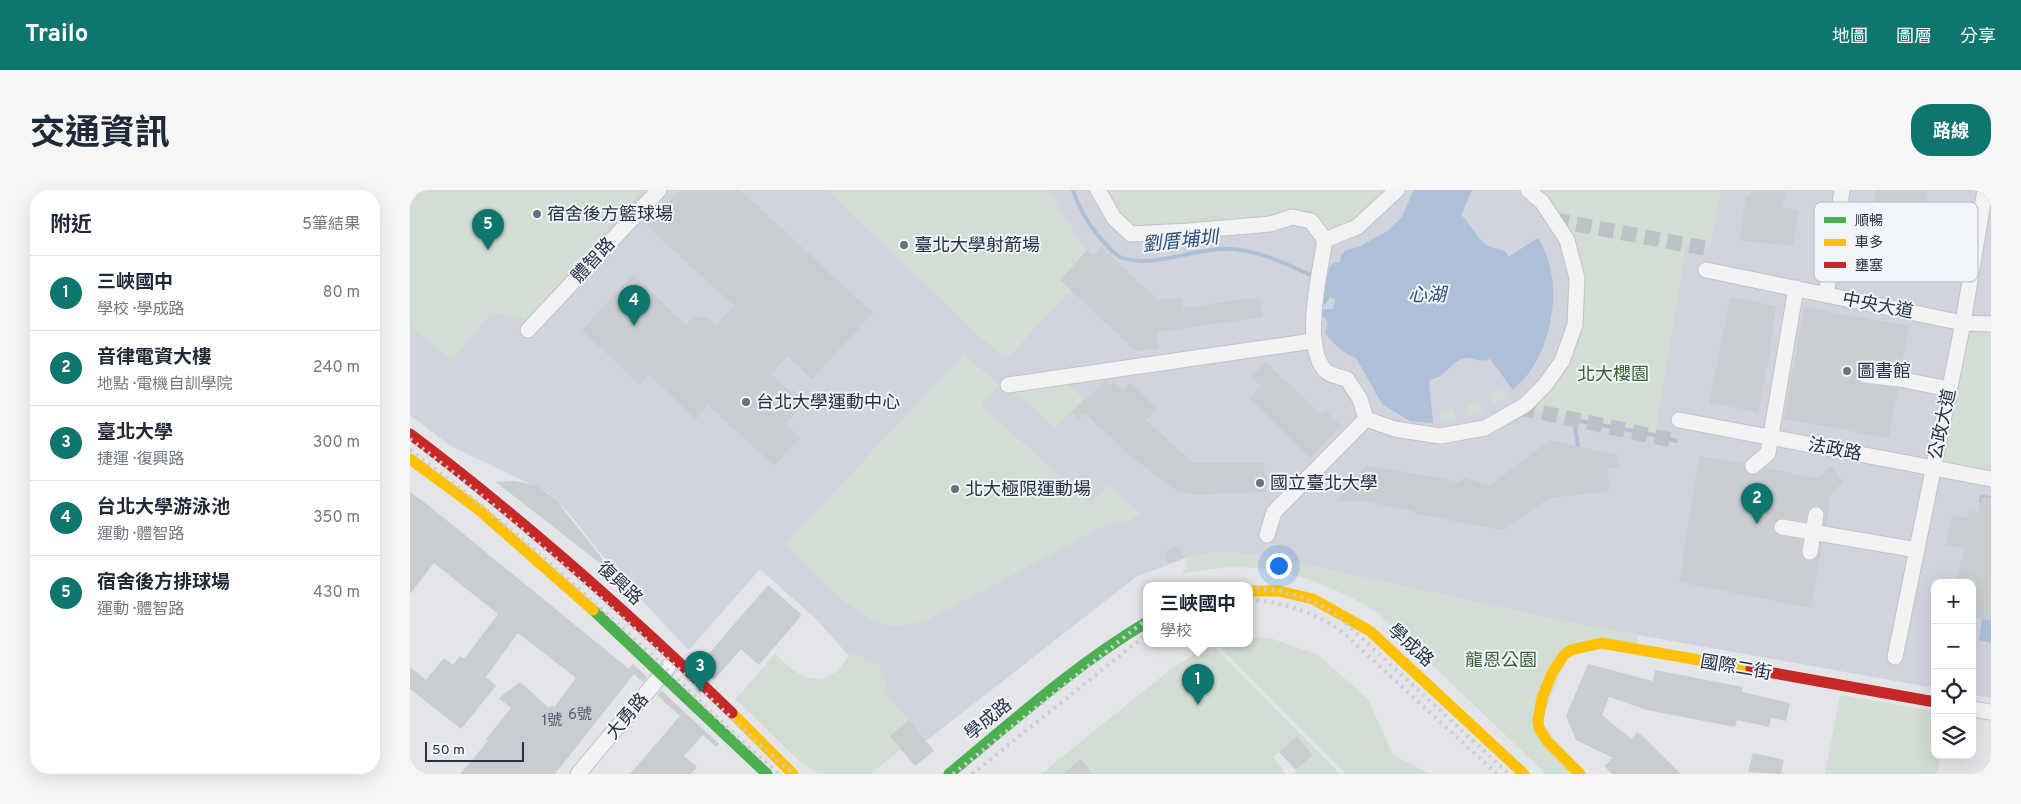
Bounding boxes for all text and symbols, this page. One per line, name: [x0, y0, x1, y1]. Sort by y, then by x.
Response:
text: Trailo: [25, 20, 88, 50]
text: 地圖: [1832, 26, 1868, 49]
text: 圖層: [1896, 26, 1932, 49]
text: 分享: [1960, 26, 1996, 49]
button: 路線: [1911, 104, 1991, 156]
text: 交通資訊: [30, 113, 170, 157]
legend: [1814, 202, 1978, 282]
place label: 宿舍後方籃球場: [547, 204, 673, 227]
marker: 宿舍後方籃球場: [531, 208, 543, 220]
pin: 5: [472, 209, 504, 250]
text: 附近: [50, 212, 92, 239]
text: 順暢: [1855, 213, 1883, 230]
text: 5筆結果: [302, 215, 360, 235]
water label: 劉厝埔圳: [1141, 226, 1222, 258]
street label: 體智路: [567, 233, 621, 289]
place label: 臺北大學射箭場: [914, 235, 1040, 258]
text: 車多: [1855, 235, 1883, 252]
marker: 臺北大學射箭場: [898, 239, 910, 251]
text: 壅塞: [1855, 257, 1883, 275]
text: 三峽國中: [97, 271, 173, 295]
text: 1: [63, 283, 69, 303]
text: 80 m: [323, 283, 360, 303]
water label: 心湖: [1408, 284, 1449, 308]
pin: 4: [618, 285, 650, 326]
street label: 中央大道: [1840, 288, 1915, 325]
text: 學校 · 學成路: [97, 300, 185, 320]
text: 音律電資大樓: [97, 346, 211, 370]
text: 2: [61, 358, 71, 378]
text: 240 m: [313, 358, 360, 378]
place label: 圖書館: [1857, 361, 1911, 384]
park label: 北大櫻園: [1577, 364, 1649, 387]
marker: 圖書館: [1841, 365, 1853, 377]
text: 地點 · 電機自訓學院: [97, 375, 233, 395]
street label: 公政大道: [1925, 387, 1962, 462]
place label: 台北大學運動中心: [756, 392, 900, 415]
marker: 台北大學運動中心: [740, 396, 752, 408]
text: 臺北大學: [97, 421, 173, 445]
text: 3: [61, 433, 71, 453]
text: 300 m: [313, 433, 360, 453]
street label: 法政路: [1806, 434, 1863, 467]
text: 捷運 · 復興路: [97, 450, 185, 470]
place label: 國立臺北大學: [1270, 473, 1378, 496]
marker: 國立臺北大學: [1254, 477, 1266, 489]
place label: 北大極限運動場: [965, 479, 1091, 502]
marker: 北大極限運動場: [949, 483, 961, 495]
pin: 2: [1741, 483, 1773, 524]
text: 台北大學游泳池: [97, 496, 230, 520]
text: 4: [61, 508, 71, 528]
text: 350 m: [313, 508, 360, 528]
text: 運動 · 體智路: [97, 525, 185, 545]
your location: [1266, 553, 1292, 579]
street label: 復興路: [591, 557, 647, 611]
text: 宿舍後方排球場: [97, 571, 230, 595]
map controls: [1931, 579, 1976, 759]
button: +: [1931, 579, 1976, 624]
popup: [1143, 582, 1253, 647]
text: 5: [61, 583, 71, 603]
text: 430 m: [313, 583, 360, 603]
text: 三峽國中: [1160, 593, 1236, 617]
text: 運動 · 體智路: [97, 600, 185, 620]
street label: 學成路: [1382, 620, 1438, 673]
text: 學校: [1160, 622, 1192, 642]
button: −: [1931, 624, 1976, 669]
park label: 龍恩公園: [1465, 650, 1537, 673]
pin: 3: [684, 651, 716, 692]
street label: 國際二街: [1698, 651, 1773, 686]
pin: 1: [1182, 664, 1214, 705]
button: locate: [1931, 669, 1976, 714]
street label: 大勇路: [602, 689, 654, 745]
street label: 學成路: [961, 694, 1017, 746]
house number: 6號: [568, 706, 592, 725]
house number: 1號: [542, 712, 562, 731]
button: layers: [1931, 714, 1976, 759]
scale bar: [425, 739, 524, 762]
text: 50 m: [432, 742, 465, 759]

